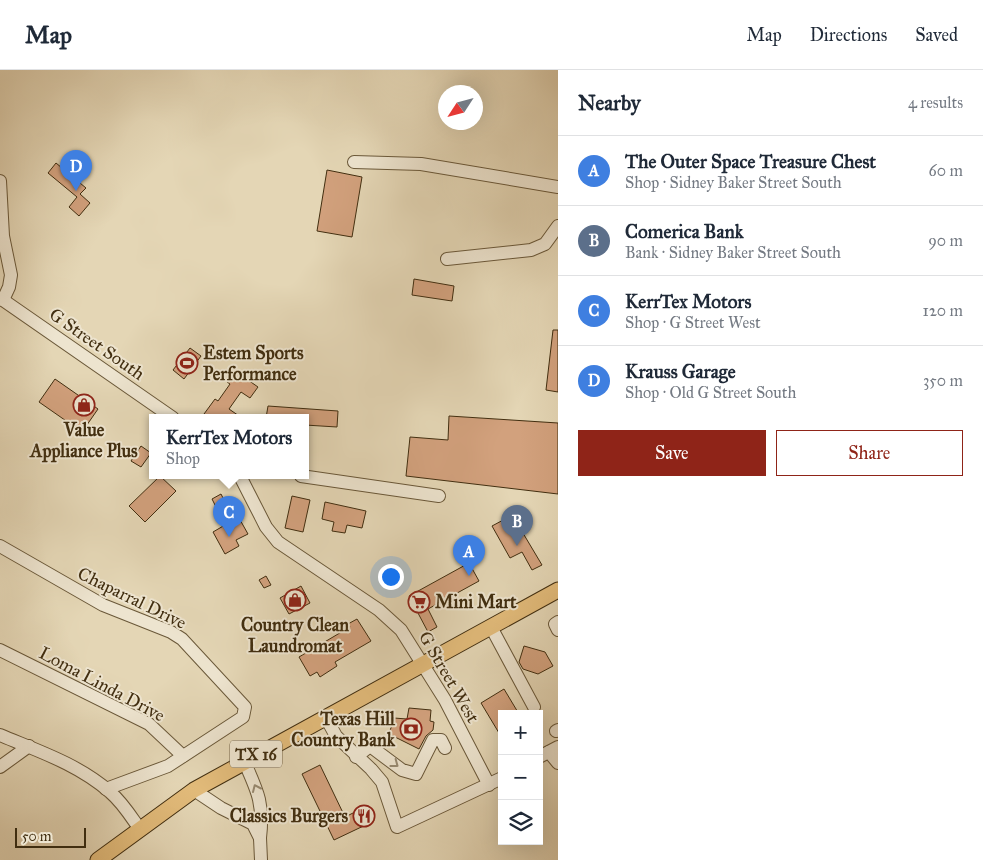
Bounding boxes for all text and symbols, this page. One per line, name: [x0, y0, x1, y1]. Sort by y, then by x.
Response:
text: Map: [25, 20, 72, 50]
text: Map: [746, 24, 782, 46]
text: Directions: [810, 24, 887, 46]
text: Saved: [915, 24, 958, 46]
north arrow: [438, 85, 483, 130]
text: Nearby: [578, 90, 641, 116]
text: 4 results: [908, 93, 963, 112]
pin: D: [60, 150, 92, 191]
text: The Outer Space Treasure Chest: [625, 150, 876, 173]
text: A: [589, 161, 599, 180]
text: 60 m: [929, 161, 963, 180]
text: Shop · Sidney Baker Street South: [625, 173, 842, 192]
text: Comerica Bank: [625, 220, 744, 243]
text: B: [589, 231, 599, 250]
text: 90 m: [928, 231, 963, 250]
text: Bank · Sidney Baker Street South: [625, 243, 841, 262]
text: KerrTex Motors: [625, 290, 751, 313]
text: C: [589, 301, 599, 320]
text: 120 m: [923, 301, 963, 320]
street label: G Street South: [45, 303, 149, 385]
text: Shop · G Street West: [625, 313, 761, 332]
place label: Estem Sports Performance: [203, 342, 304, 385]
sports icon: Estem Sports Performance: [175, 351, 199, 375]
text: Krauss Garage: [625, 360, 736, 383]
text: D: [588, 371, 600, 390]
text: 350 m: [923, 371, 963, 390]
text: Shop · Old G Street South: [625, 383, 796, 402]
shop icon: Value Appliance Plus: [72, 393, 96, 417]
popup: [149, 414, 309, 479]
place label: Value Appliance Plus: [29, 419, 138, 463]
text: KerrTex Motors: [166, 426, 292, 449]
button: Save: [578, 430, 766, 476]
button: Share: [776, 430, 963, 476]
text: Shop: [166, 449, 200, 468]
pin: C: [213, 496, 245, 537]
pin: B: [501, 505, 533, 546]
pin: A: [453, 535, 485, 576]
street label: Chaparral Drive: [74, 562, 190, 634]
your location: [378, 564, 404, 590]
shop icon: Country Clean Laundromat: [283, 588, 307, 612]
supermarket icon: Mini Mart: [407, 590, 431, 614]
place label: Mini Mart: [435, 591, 517, 613]
place label: Country Clean Laundromat: [241, 614, 349, 657]
street label: G Street West: [414, 627, 484, 727]
street label: Loma Linda Drive: [35, 642, 169, 726]
place label: Texas Hill Country Bank: [291, 708, 396, 752]
map controls: [498, 710, 543, 845]
button: +: [498, 710, 543, 755]
bank icon: Texas Hill Country Bank: [399, 717, 423, 741]
road number: TX 16: [230, 741, 282, 768]
button: −: [498, 755, 543, 800]
one-way arrow: [389, 759, 398, 767]
one-way arrow: [251, 784, 262, 793]
button: layers: [498, 800, 543, 845]
restaurant icon: Classics Burgers: [352, 804, 376, 828]
place label: Classics Burgers: [230, 805, 348, 828]
scale bar: [15, 825, 86, 848]
text: 50 m: [22, 828, 51, 845]

